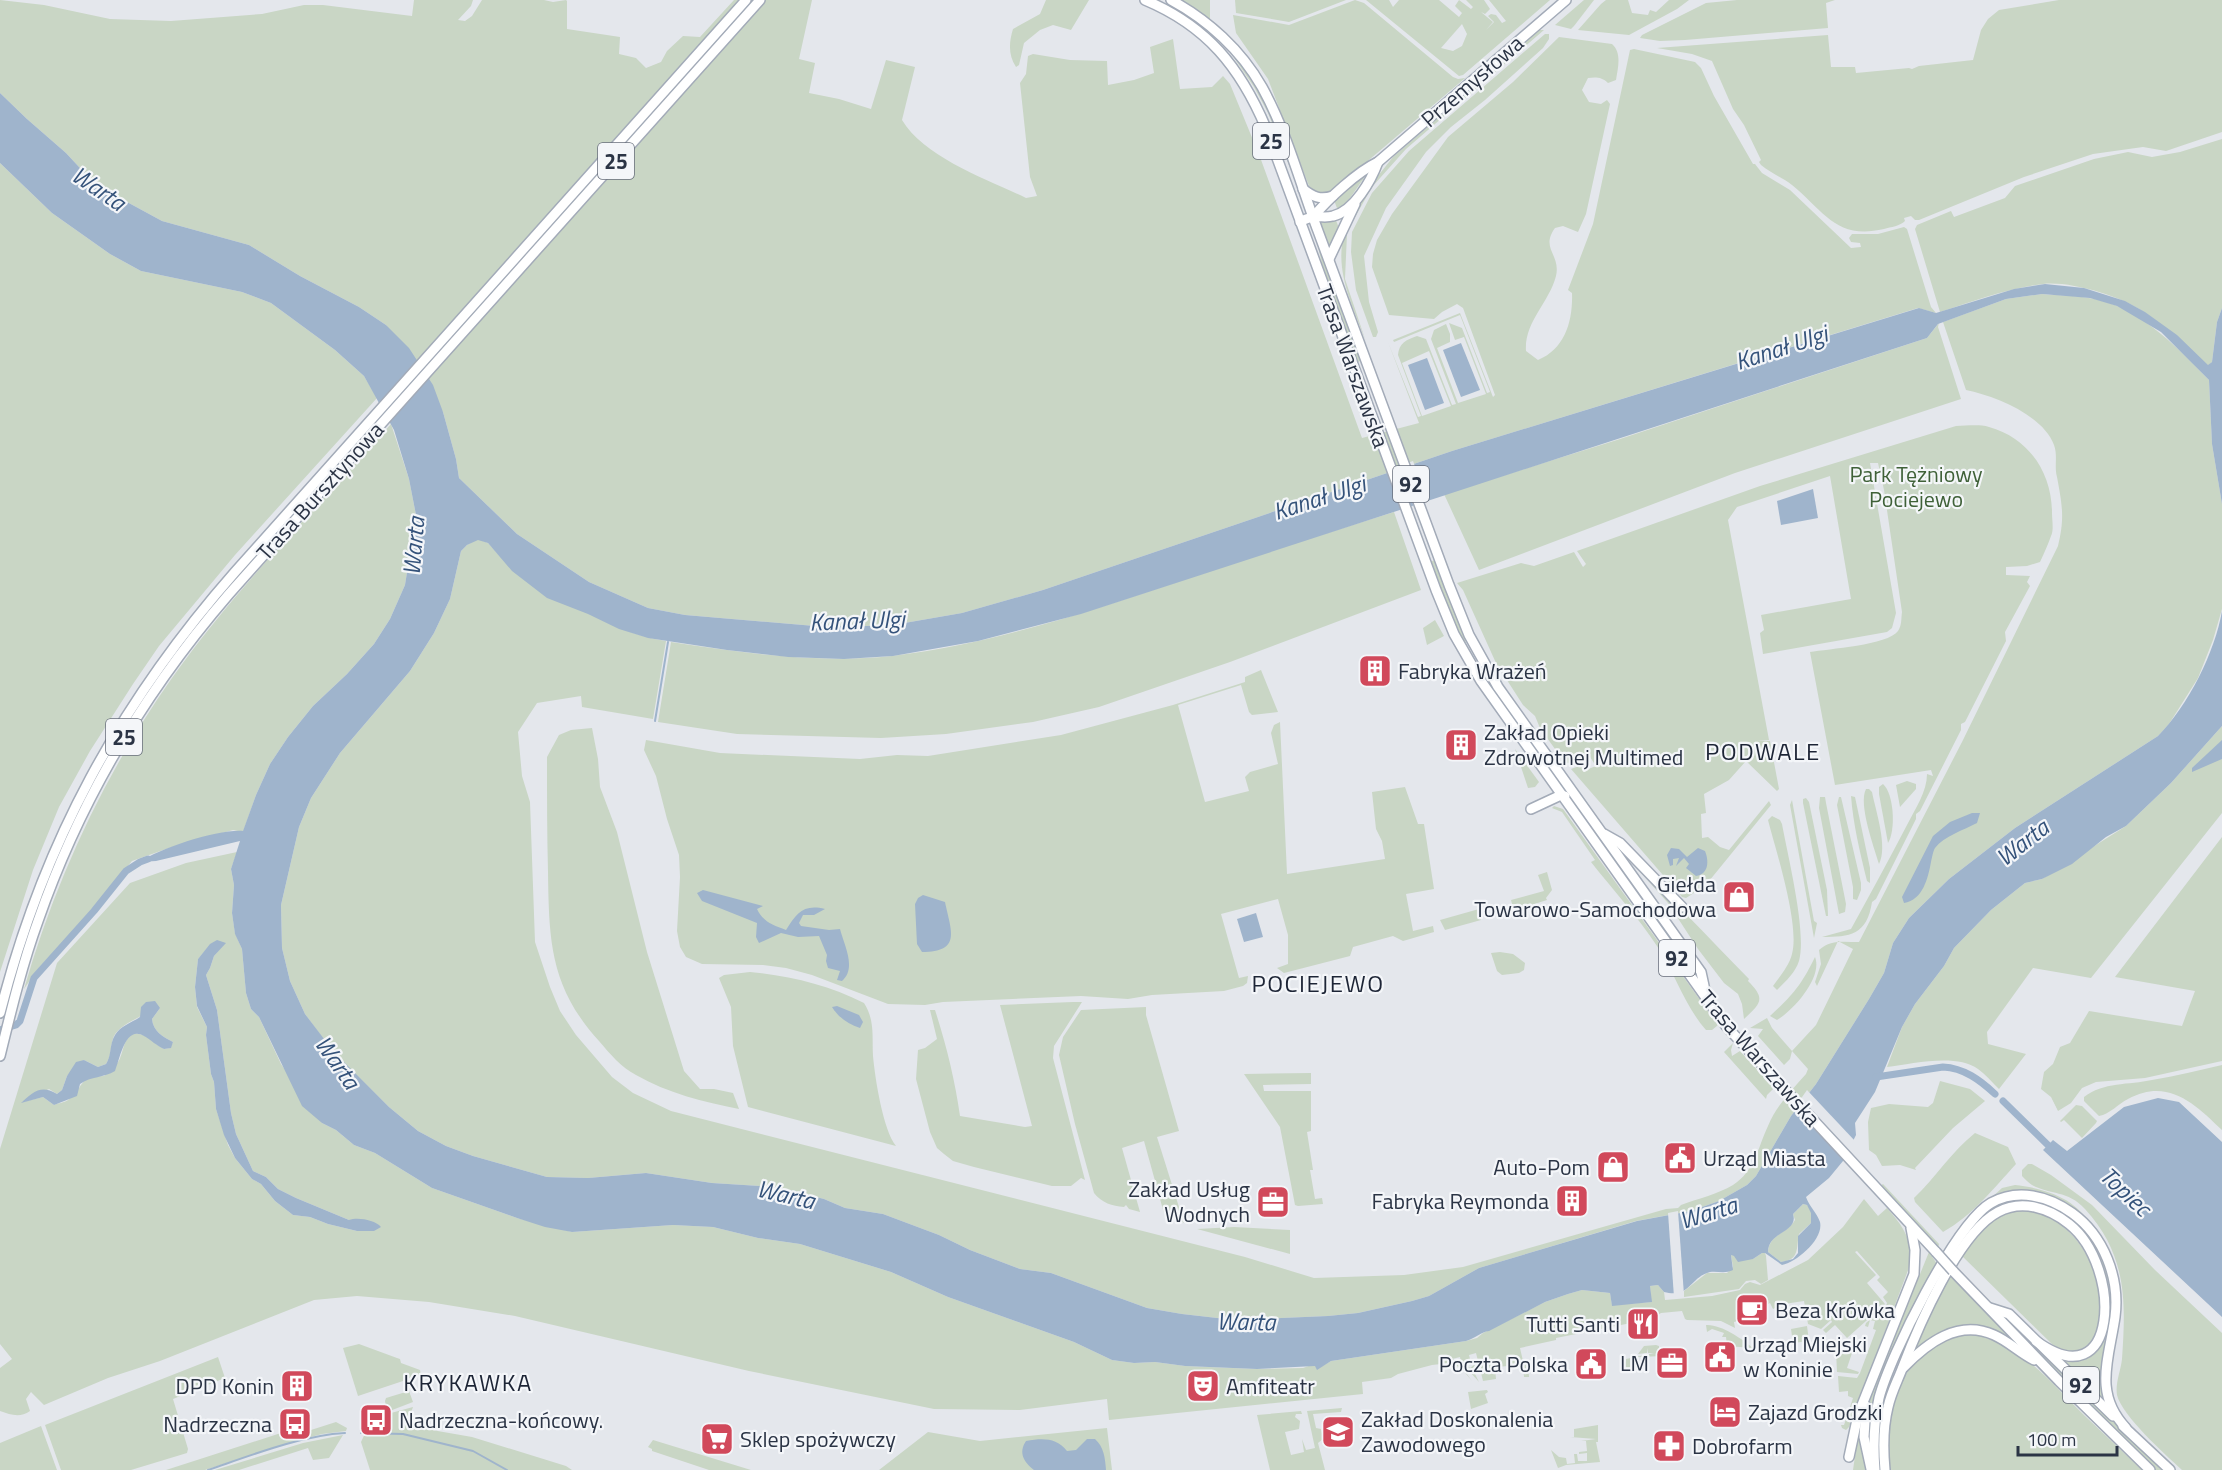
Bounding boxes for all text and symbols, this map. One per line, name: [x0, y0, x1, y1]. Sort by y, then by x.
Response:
street label: Przemysłowa: [1413, 27, 1531, 135]
road number: 25: [1253, 123, 1289, 159]
road number: 25: [598, 143, 634, 179]
water label: Warta: [65, 157, 135, 220]
street label: Trasa Warszawska: [1308, 279, 1398, 453]
water label: Kanał Ulgi: [1730, 314, 1835, 379]
street label: Trasa Bursztynowa: [248, 414, 392, 568]
park label: Park Tężniowy Pociejewo: [1849, 457, 1983, 516]
water label: Kanał Ulgi: [1268, 464, 1373, 529]
road number: 92: [1393, 466, 1429, 502]
water label: Warta: [393, 513, 434, 577]
water label: Kanał Ulgi: [809, 600, 908, 640]
building icon: Fabryka Wrażeń: [1357, 653, 1393, 689]
place label: Fabryka Wrażeń: [1398, 654, 1547, 688]
place label: Zakład Opieki Zdrowotnej Multimed: [1484, 715, 1684, 774]
road number: 25: [106, 719, 142, 755]
building icon: Zakład Opieki Zdrowotnej Multimed: [1443, 727, 1479, 763]
district label: PODWALE: [1705, 733, 1821, 769]
water label: Warta: [1988, 809, 2058, 874]
place label: Giełda Towarowo-Samochodowa: [1474, 867, 1716, 926]
shop icon: Giełda Towarowo-Samochodowa: [1721, 879, 1757, 915]
road number: 92: [1659, 940, 1695, 976]
district label: POCIEJEWO: [1251, 965, 1385, 1001]
street label: Trasa Warszawska: [1691, 982, 1829, 1134]
water label: Warta: [306, 1028, 371, 1098]
public building icon: Urząd Miasta: [1662, 1140, 1698, 1176]
place label: Urząd Miasta: [1703, 1141, 1826, 1175]
shop icon: Auto-Pom: [1595, 1149, 1631, 1185]
place label: Auto-Pom: [1493, 1150, 1590, 1184]
water label: Topiec: [2092, 1158, 2162, 1226]
water label: Warta: [753, 1170, 821, 1219]
place label: Zakład Usług Wodnych: [1128, 1172, 1250, 1231]
building icon: Fabryka Reymonda: [1554, 1183, 1590, 1219]
office icon: Zakład Usług Wodnych: [1255, 1184, 1291, 1220]
place label: Fabryka Reymonda: [1372, 1184, 1549, 1218]
water label: Warta: [1675, 1186, 1743, 1238]
cafe icon: Beza Krówka: [1734, 1292, 1770, 1328]
place label: Beza Krówka: [1775, 1293, 1895, 1327]
water label: Warta: [1216, 1302, 1278, 1340]
restaurant icon: Tutti Santi: [1625, 1306, 1661, 1342]
place label: Tutti Santi: [1526, 1307, 1620, 1341]
place label: Urząd Miejski w Koninie: [1743, 1327, 1867, 1386]
public building icon: Urząd Miejski w Koninie: [1702, 1339, 1738, 1375]
office icon: LM: [1654, 1345, 1690, 1381]
public building icon: Poczta Polska: [1573, 1346, 1609, 1382]
place label: LM: [1620, 1346, 1649, 1380]
place label: Poczta Polska: [1439, 1347, 1568, 1381]
district label: KRYKAWKA: [403, 1364, 533, 1400]
road number: 92: [2063, 1367, 2099, 1403]
building icon: DPD Konin: [279, 1368, 315, 1404]
theatre icon: Amfiteatr: [1185, 1368, 1221, 1404]
place label: DPD Konin: [175, 1369, 274, 1403]
place label: Amfiteatr: [1226, 1369, 1315, 1403]
hotel icon: Zajazd Grodzki: [1707, 1394, 1743, 1430]
place label: Zajazd Grodzki: [1748, 1395, 1883, 1429]
bus stop icon: Nadrzeczna-końcowy.: [358, 1402, 394, 1438]
place label: Zakład Doskonalenia Zawodowego: [1361, 1402, 1553, 1461]
place label: Nadrzeczna-końcowy.: [399, 1403, 603, 1437]
bus stop icon: Nadrzeczna: [277, 1406, 313, 1442]
place label: Nadrzeczna: [163, 1407, 272, 1441]
school or university icon: Zakład Doskonalenia Zawodowego: [1320, 1414, 1356, 1450]
scale bar: [2018, 1419, 2117, 1457]
supermarket icon: Sklep spożywczy: [699, 1421, 735, 1457]
place label: Sklep spożywczy: [740, 1422, 896, 1456]
text: 100 m: [2027, 1426, 2076, 1453]
pharmacy icon: Dobrofarm: [1651, 1428, 1687, 1464]
place label: Dobrofarm: [1692, 1429, 1793, 1463]

